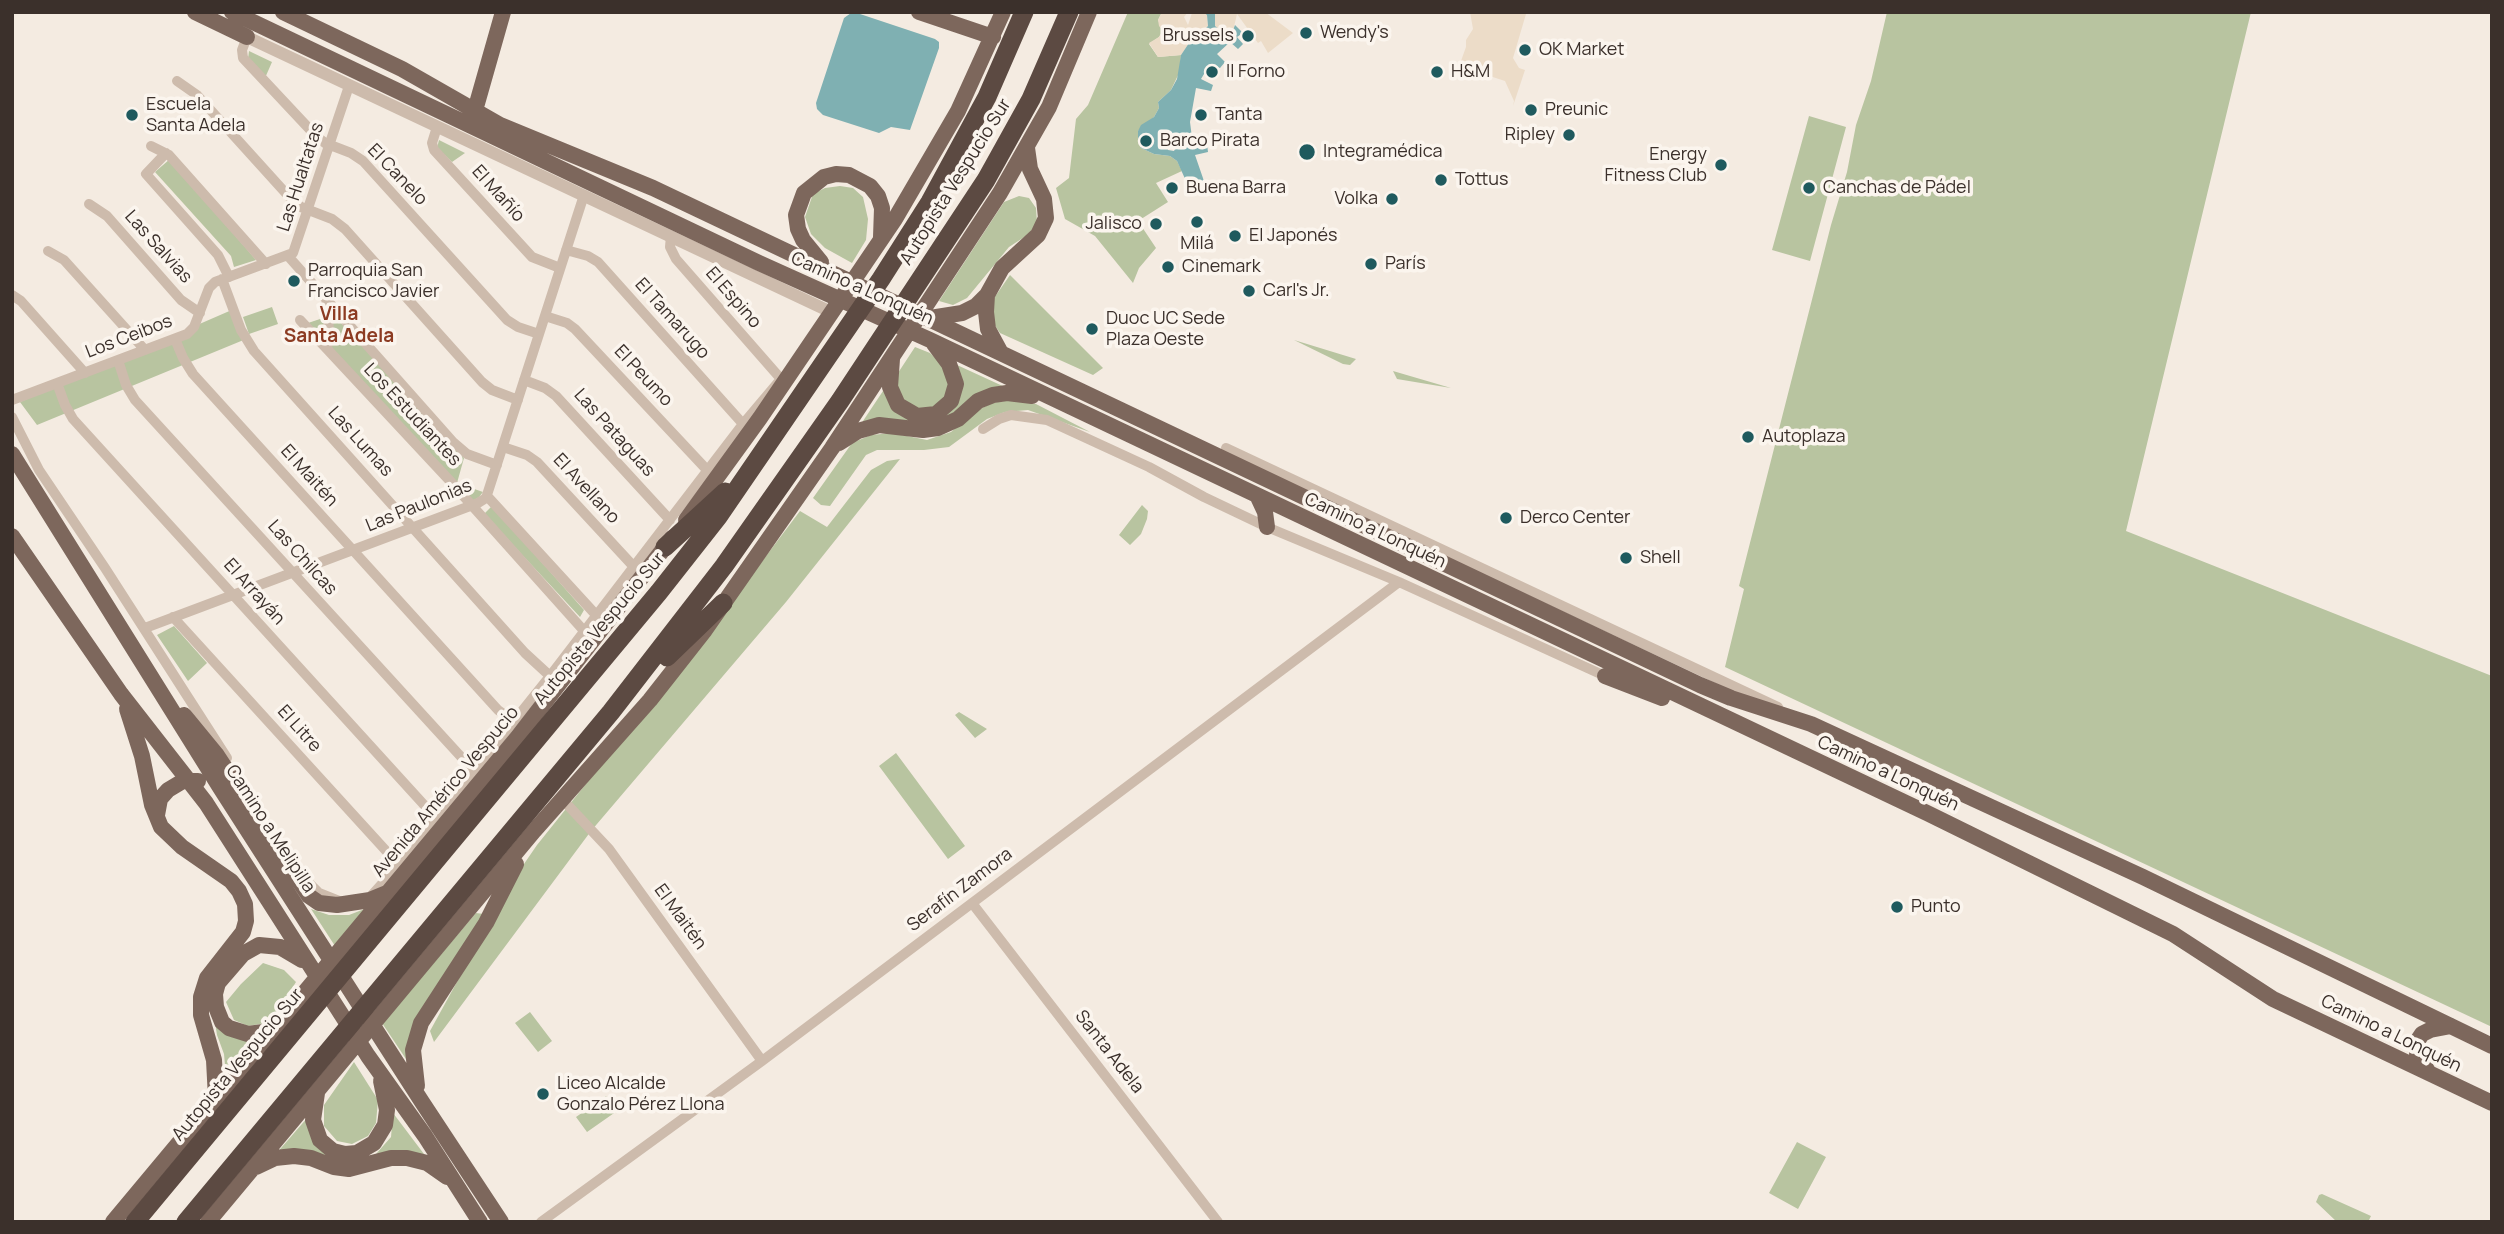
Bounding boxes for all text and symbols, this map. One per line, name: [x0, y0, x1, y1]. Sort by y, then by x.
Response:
place label: Wendy's: [1320, 22, 1389, 44]
place label: Brussels: [1163, 25, 1234, 47]
marker: Wendy's: [1298, 25, 1314, 41]
marker: Brussels: [1240, 28, 1256, 44]
place label: OK Market: [1539, 39, 1624, 61]
marker: OK Market: [1517, 42, 1533, 58]
place label: Il Forno: [1226, 61, 1285, 83]
place label: H&M: [1451, 61, 1490, 83]
marker: Il Forno: [1204, 64, 1220, 80]
marker: H&M: [1429, 64, 1445, 80]
place label: Escuela Santa Adela: [146, 94, 245, 136]
street label: Autopista Vespucio Sur: [896, 95, 1016, 269]
place label: Preunic: [1545, 99, 1608, 121]
marker: Preunic: [1523, 102, 1539, 118]
place label: Tanta: [1215, 104, 1262, 126]
marker: Escuela Santa Adela: [124, 107, 140, 123]
marker: Tanta: [1193, 107, 1209, 123]
street label: Las Hualtatas: [273, 120, 329, 234]
place label: Ripley: [1505, 124, 1555, 146]
marker: Ripley: [1561, 127, 1577, 143]
place label: Barco Pirata: [1160, 130, 1260, 152]
marker: Barco Pirata: [1138, 133, 1154, 149]
street label: El Canelo: [363, 140, 431, 210]
place label: Integramédica: [1323, 141, 1443, 163]
marker: Integramédica: [1297, 142, 1317, 162]
place label: Energy Fitness Club: [1604, 144, 1707, 186]
marker: Energy Fitness Club: [1713, 157, 1729, 173]
street label: El Mañío: [467, 161, 529, 227]
place label: Tottus: [1455, 169, 1508, 191]
marker: Tottus: [1433, 172, 1449, 188]
place label: Buena Barra: [1186, 177, 1286, 199]
place label: Canchas de Pádel: [1823, 177, 1971, 199]
marker: Buena Barra: [1164, 180, 1180, 196]
marker: Canchas de Pádel: [1801, 180, 1817, 196]
place label: Volka: [1334, 188, 1378, 210]
marker: Volka: [1384, 191, 1400, 207]
street label: Las Salvias: [120, 206, 196, 288]
place label: Jalisco: [1085, 213, 1142, 235]
marker: Milá: [1189, 214, 1205, 230]
marker: Jalisco: [1148, 216, 1164, 232]
place label: El Japonés: [1249, 225, 1337, 247]
marker: El Japonés: [1227, 228, 1243, 244]
place label: Milá: [1180, 233, 1214, 255]
street label: Camino a Lonquén: [787, 248, 937, 330]
place label: París: [1385, 253, 1426, 275]
place label: Cinemark: [1182, 256, 1261, 278]
marker: París: [1363, 256, 1379, 272]
marker: Cinemark: [1160, 259, 1176, 275]
place label: Parroquia San Francisco Javier: [308, 260, 439, 302]
street label: El Espino: [701, 263, 765, 333]
marker: Parroquia San Francisco Javier: [286, 273, 302, 289]
street label: El Tamarugo: [630, 274, 714, 364]
place label: Carl's Jr.: [1263, 280, 1329, 302]
marker: Carl's Jr.: [1241, 283, 1257, 299]
district label: Villa Santa Adela: [284, 304, 394, 348]
place label: Duoc UC Sede Plaza Oeste: [1106, 308, 1225, 350]
street label: Los Ceibos: [83, 311, 175, 363]
marker: Duoc UC Sede Plaza Oeste: [1084, 321, 1100, 337]
street label: El Peumo: [609, 341, 677, 411]
street label: Los Estudiantes: [359, 359, 465, 471]
street label: Las Pataguas: [569, 385, 659, 481]
street label: Las Lumas: [323, 403, 397, 481]
place label: Autoplaza: [1762, 426, 1845, 448]
marker: Autoplaza: [1740, 429, 1756, 445]
street label: El Maitén: [276, 441, 342, 511]
street label: El Avellano: [548, 450, 624, 528]
street label: Las Paulonias: [363, 475, 475, 537]
street label: Camino a Lonquén: [1301, 489, 1449, 573]
place label: Derco Center: [1520, 507, 1631, 529]
marker: Derco Center: [1498, 510, 1514, 526]
street label: Las Chilcas: [263, 516, 341, 600]
place label: Shell: [1640, 547, 1681, 569]
street label: Autopista Vespucio Sur: [530, 548, 670, 710]
marker: Shell: [1618, 550, 1634, 566]
street label: El Arrayán: [219, 555, 289, 629]
street label: El Litre: [272, 701, 326, 757]
street label: Avenida Américo Vespucio: [368, 702, 524, 882]
street label: Camino a Lonquén: [1814, 732, 1962, 816]
street label: Camino a Melipilla: [221, 761, 319, 897]
street label: Serafín Zamora: [903, 843, 1017, 937]
street label: El Maitén: [649, 880, 711, 954]
place label: Punto: [1911, 896, 1961, 918]
marker: Punto: [1889, 899, 1905, 915]
street label: Autopista Vespucio Sur: [168, 984, 308, 1146]
street label: Camino a Lonquén: [2317, 991, 2465, 1077]
street label: Santa Adela: [1070, 1006, 1148, 1098]
place label: Liceo Alcalde Gonzalo Pérez Llona: [557, 1073, 725, 1116]
marker: Liceo Alcalde Gonzalo Pérez Llona: [535, 1086, 551, 1102]

